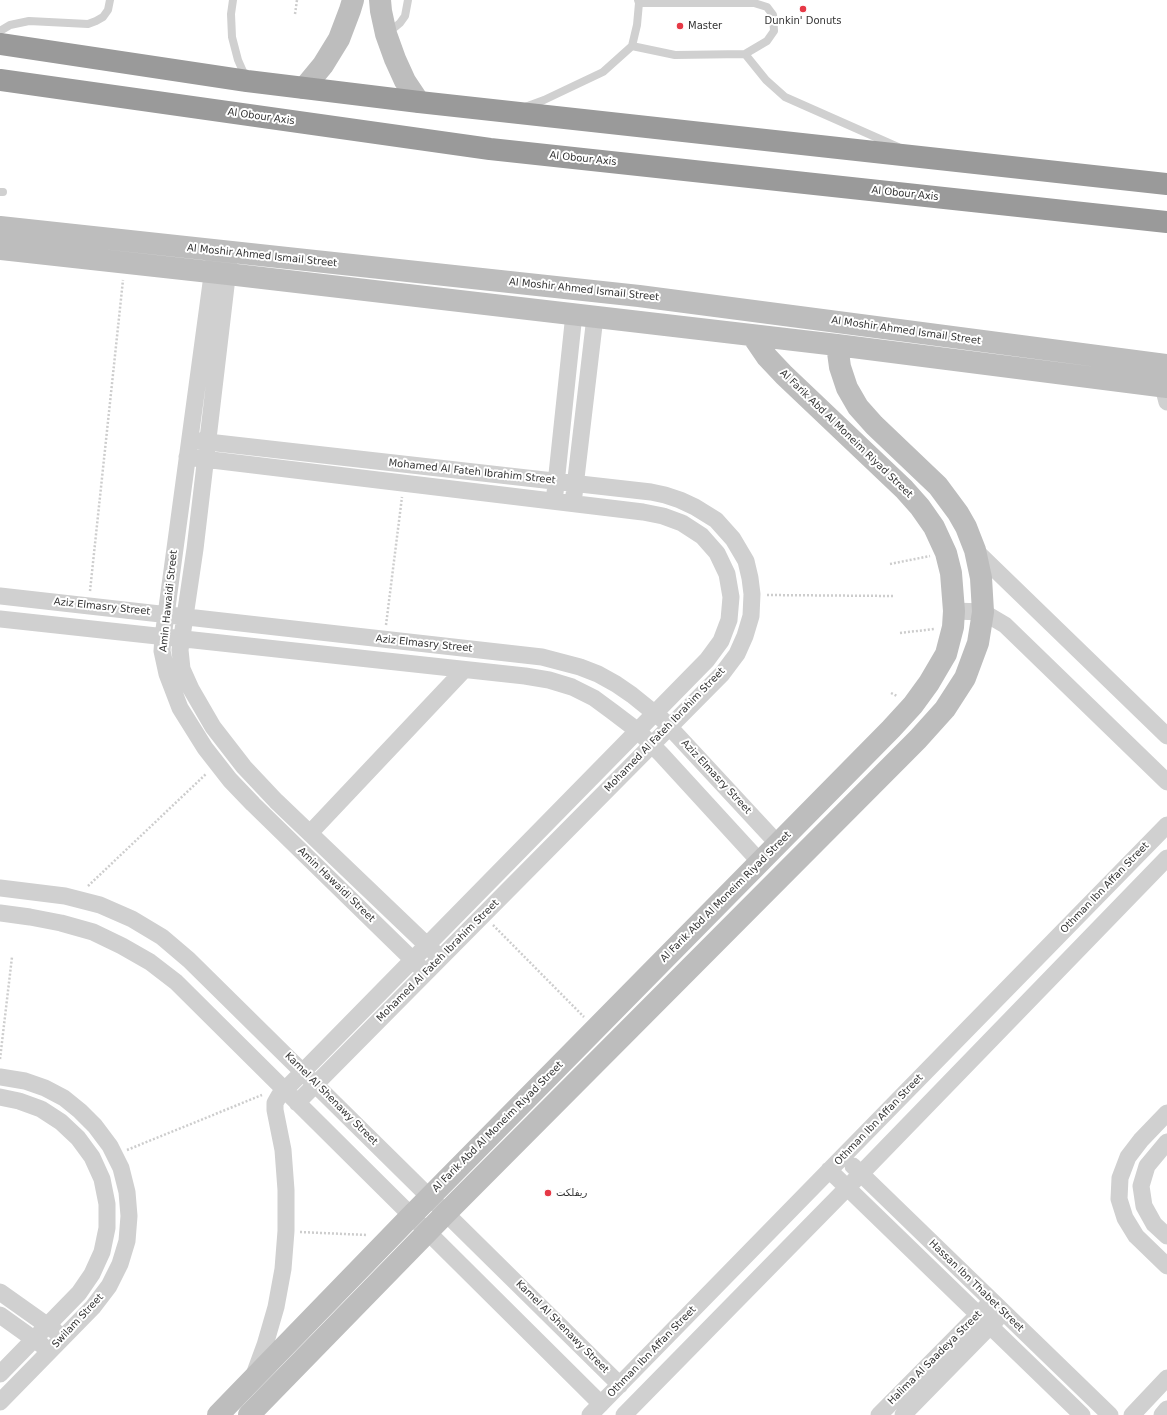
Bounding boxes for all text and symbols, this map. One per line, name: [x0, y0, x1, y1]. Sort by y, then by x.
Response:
marker: Dunkin' Donuts: [798, 4, 808, 14]
place label: Dunkin' Donuts: [765, 15, 841, 27]
place label: Master: [688, 20, 722, 32]
marker: Master: [675, 21, 685, 31]
street label: Al Obour Axis: [227, 106, 295, 128]
street label: Al Obour Axis: [549, 150, 617, 168]
street label: Al Obour Axis: [871, 185, 939, 203]
street label: Al Moshir Ahmed Ismail Street: [186, 242, 338, 270]
street label: Al Moshir Ahmed Ismail Street: [508, 276, 660, 304]
street label: Al Moshir Ahmed Ismail Street: [830, 315, 982, 347]
street label: Al Farik Abd Al Moneim Riyad Street: [777, 367, 915, 501]
street label: Mohamed Al Fateh Ibrahim Street: [388, 457, 556, 487]
street label: Amin Hawaidi Street: [158, 550, 180, 652]
street label: Aziz Elmasry Street: [53, 596, 151, 618]
street label: Aziz Elmasry Street: [375, 633, 473, 655]
street label: Mohamed Al Fateh Ibrahim Street: [602, 665, 728, 795]
street label: Aziz Elmasry Street: [679, 737, 753, 817]
street label: Al Farik Abd Al Moneim Riyad Street: [658, 829, 794, 965]
street label: Othman Ibn Affan Street: [1058, 840, 1152, 936]
street label: Amin Hawaidi Street: [295, 845, 377, 925]
street label: Mohamed Al Fateh Ibrahim Street: [374, 897, 502, 1025]
street label: Kamel Al Shenawy Street: [282, 1050, 380, 1148]
street label: Al Farik Abd Al Moneim Riyad Street: [430, 1059, 566, 1195]
street label: Othman Ibn Affan Street: [832, 1072, 926, 1168]
place label: ريفلكت: [556, 1187, 587, 1199]
marker: ريفلكت: [543, 1188, 553, 1198]
street label: Hassan Ibn Thabet Street: [926, 1238, 1026, 1334]
street label: Kamel Al Shenawy Street: [513, 1278, 611, 1376]
street label: Swilam Street: [50, 1291, 106, 1351]
street label: Othman Ibn Affan Street: [605, 1304, 699, 1400]
street label: Halima Al Saadeya Street: [886, 1309, 984, 1407]

